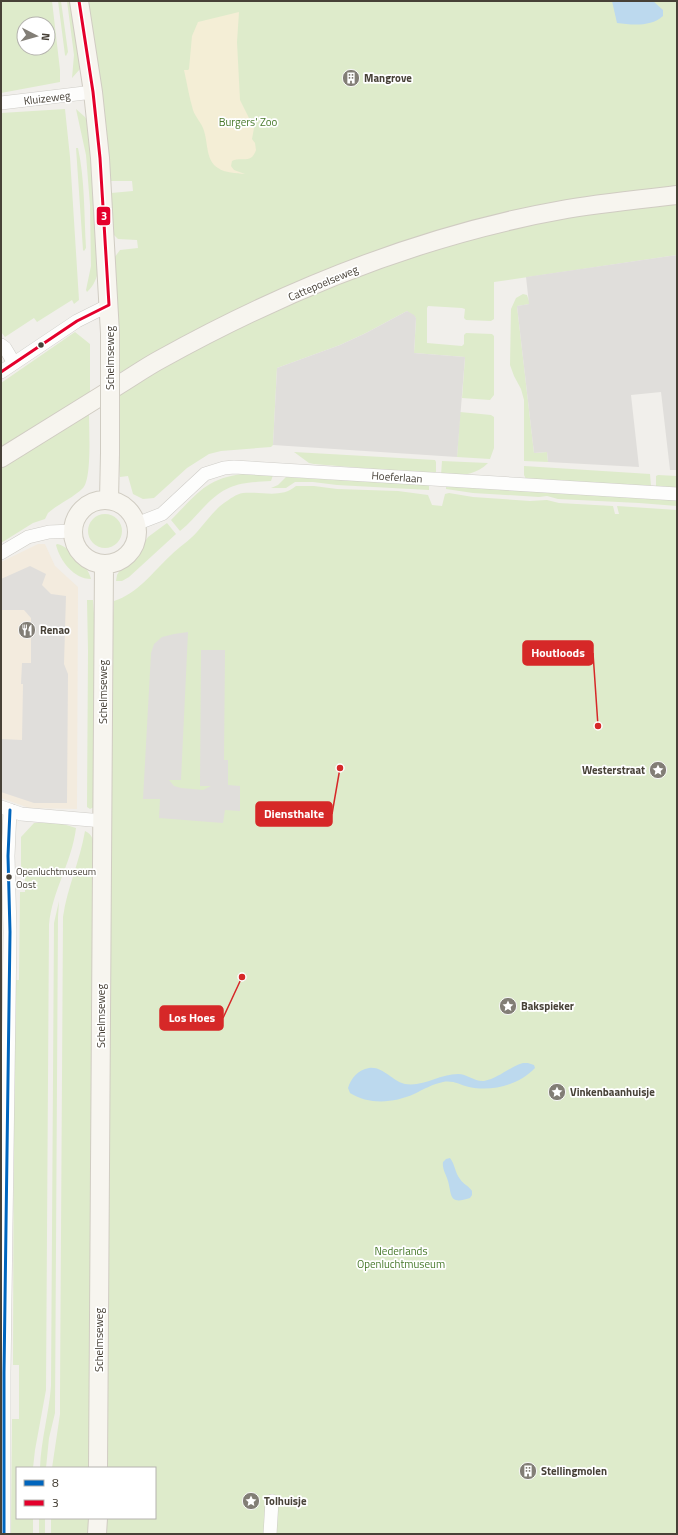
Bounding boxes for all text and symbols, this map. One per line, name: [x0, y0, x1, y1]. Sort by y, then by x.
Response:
north arrow: [16, 16, 56, 56]
text: N: [38, 32, 54, 42]
building icon: Mangrove: [341, 68, 361, 88]
place label: Mangrove: [364, 70, 412, 86]
street label: Kluizeweg: [23, 87, 72, 109]
park label: Burgers' Zoo: [219, 114, 277, 130]
line badge: 3: [96, 206, 111, 226]
text: 3: [101, 208, 107, 224]
street label: Cattepoelseweg: [286, 261, 361, 305]
street label: Schelmseweg: [102, 326, 118, 390]
unlabelled marker: [36, 340, 46, 350]
street label: Hoeferlaan: [371, 467, 423, 487]
restaurant icon: Renao: [17, 620, 37, 640]
place label: Renao: [40, 622, 70, 638]
callout: Houtloods: [523, 641, 593, 665]
text: Houtloods: [531, 643, 585, 662]
street label: Schelmseweg: [95, 660, 111, 724]
place icon: Westerstraat: [648, 760, 668, 780]
place label: Westerstraat: [582, 762, 645, 778]
callout: Diensthalte: [256, 802, 332, 826]
text: Diensthalte: [264, 804, 324, 823]
place label: Openluchtmuseum Oost: [16, 864, 96, 892]
marker: Openluchtmuseum Oost: [4, 872, 14, 882]
street label: Schelmseweg: [93, 984, 109, 1048]
place icon: Bakspieker: [498, 996, 518, 1016]
place label: Bakspieker: [521, 998, 574, 1014]
callout: Los Hoes: [160, 1006, 223, 1030]
text: Los Hoes: [169, 1008, 216, 1027]
place icon: Vinkenbaanhuisje: [547, 1082, 567, 1102]
place label: Vinkenbaanhuisje: [570, 1084, 655, 1100]
park label: Nederlands Openluchtmuseum: [357, 1243, 445, 1272]
street label: Schelmseweg: [91, 1308, 107, 1372]
building icon: Stellingmolen: [518, 1461, 538, 1481]
place label: Stellingmolen: [541, 1463, 607, 1479]
legend: [16, 1467, 156, 1519]
text: 8: [52, 1473, 59, 1492]
place icon: Tolhuisje: [241, 1491, 261, 1511]
text: 3: [52, 1493, 59, 1512]
place label: Tolhuisje: [264, 1493, 307, 1509]

